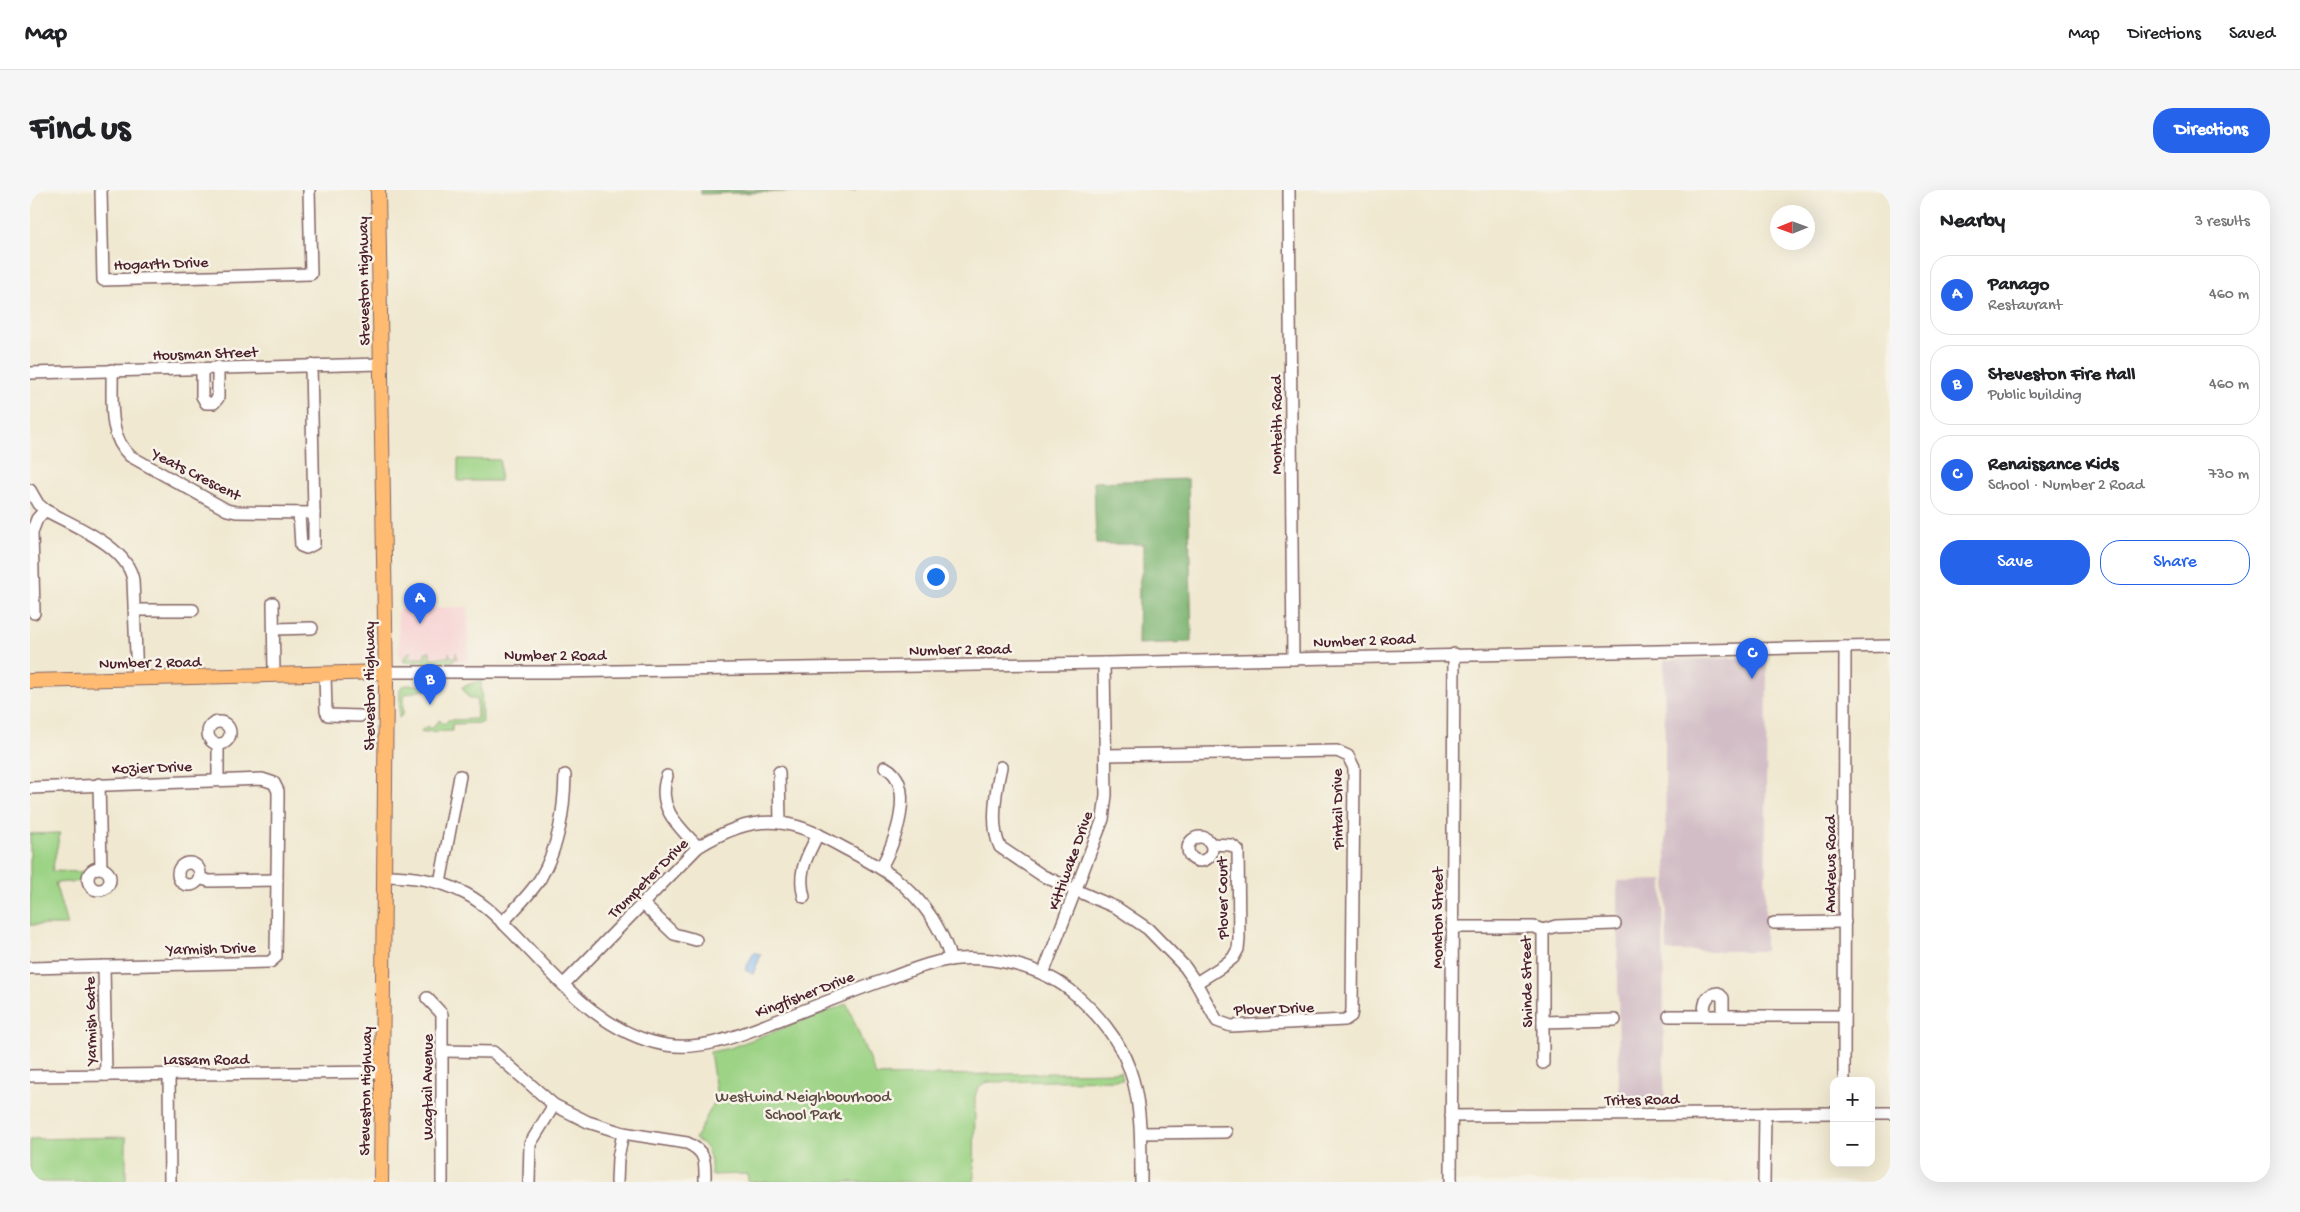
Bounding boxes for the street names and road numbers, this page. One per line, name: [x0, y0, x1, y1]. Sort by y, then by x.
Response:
street label: Steveston Highway: [355, 216, 376, 346]
street label: Hogarth Drive: [113, 254, 210, 277]
street label: Housman Street: [152, 344, 259, 367]
street label: Monteith Road: [1269, 374, 1288, 475]
street label: Yeats Crescent: [146, 445, 244, 507]
street label: Steveston Highway: [362, 621, 381, 751]
street label: Number 2 Road: [1313, 631, 1417, 654]
street label: Number 2 Road: [909, 641, 1013, 662]
street label: Number 2 Road: [504, 648, 608, 667]
street label: Number 2 Road: [99, 654, 203, 675]
street label: Kozier Drive: [112, 759, 193, 780]
street label: Pintail Drive: [1329, 768, 1350, 851]
street label: Kittiwake Drive: [1046, 808, 1099, 913]
street label: Andrews Road: [1823, 814, 1842, 913]
street label: Trumpeter Drive: [605, 835, 694, 924]
street label: Plover Court: [1214, 855, 1235, 940]
street label: Moncton Street: [1430, 866, 1449, 969]
street label: Shinde Street: [1518, 935, 1539, 1028]
street label: Yarmish Drive: [164, 940, 257, 961]
street label: Kingfisher Drive: [753, 968, 858, 1024]
street label: Yarmish Gate: [82, 976, 103, 1068]
street label: Plover Drive: [1233, 1000, 1315, 1021]
street label: Steveston Highway: [357, 1026, 378, 1156]
street label: Wagtail Avenue: [420, 1033, 439, 1140]
street label: Lassam Road: [163, 1052, 250, 1071]
street label: Trites Road: [1604, 1091, 1681, 1112]

